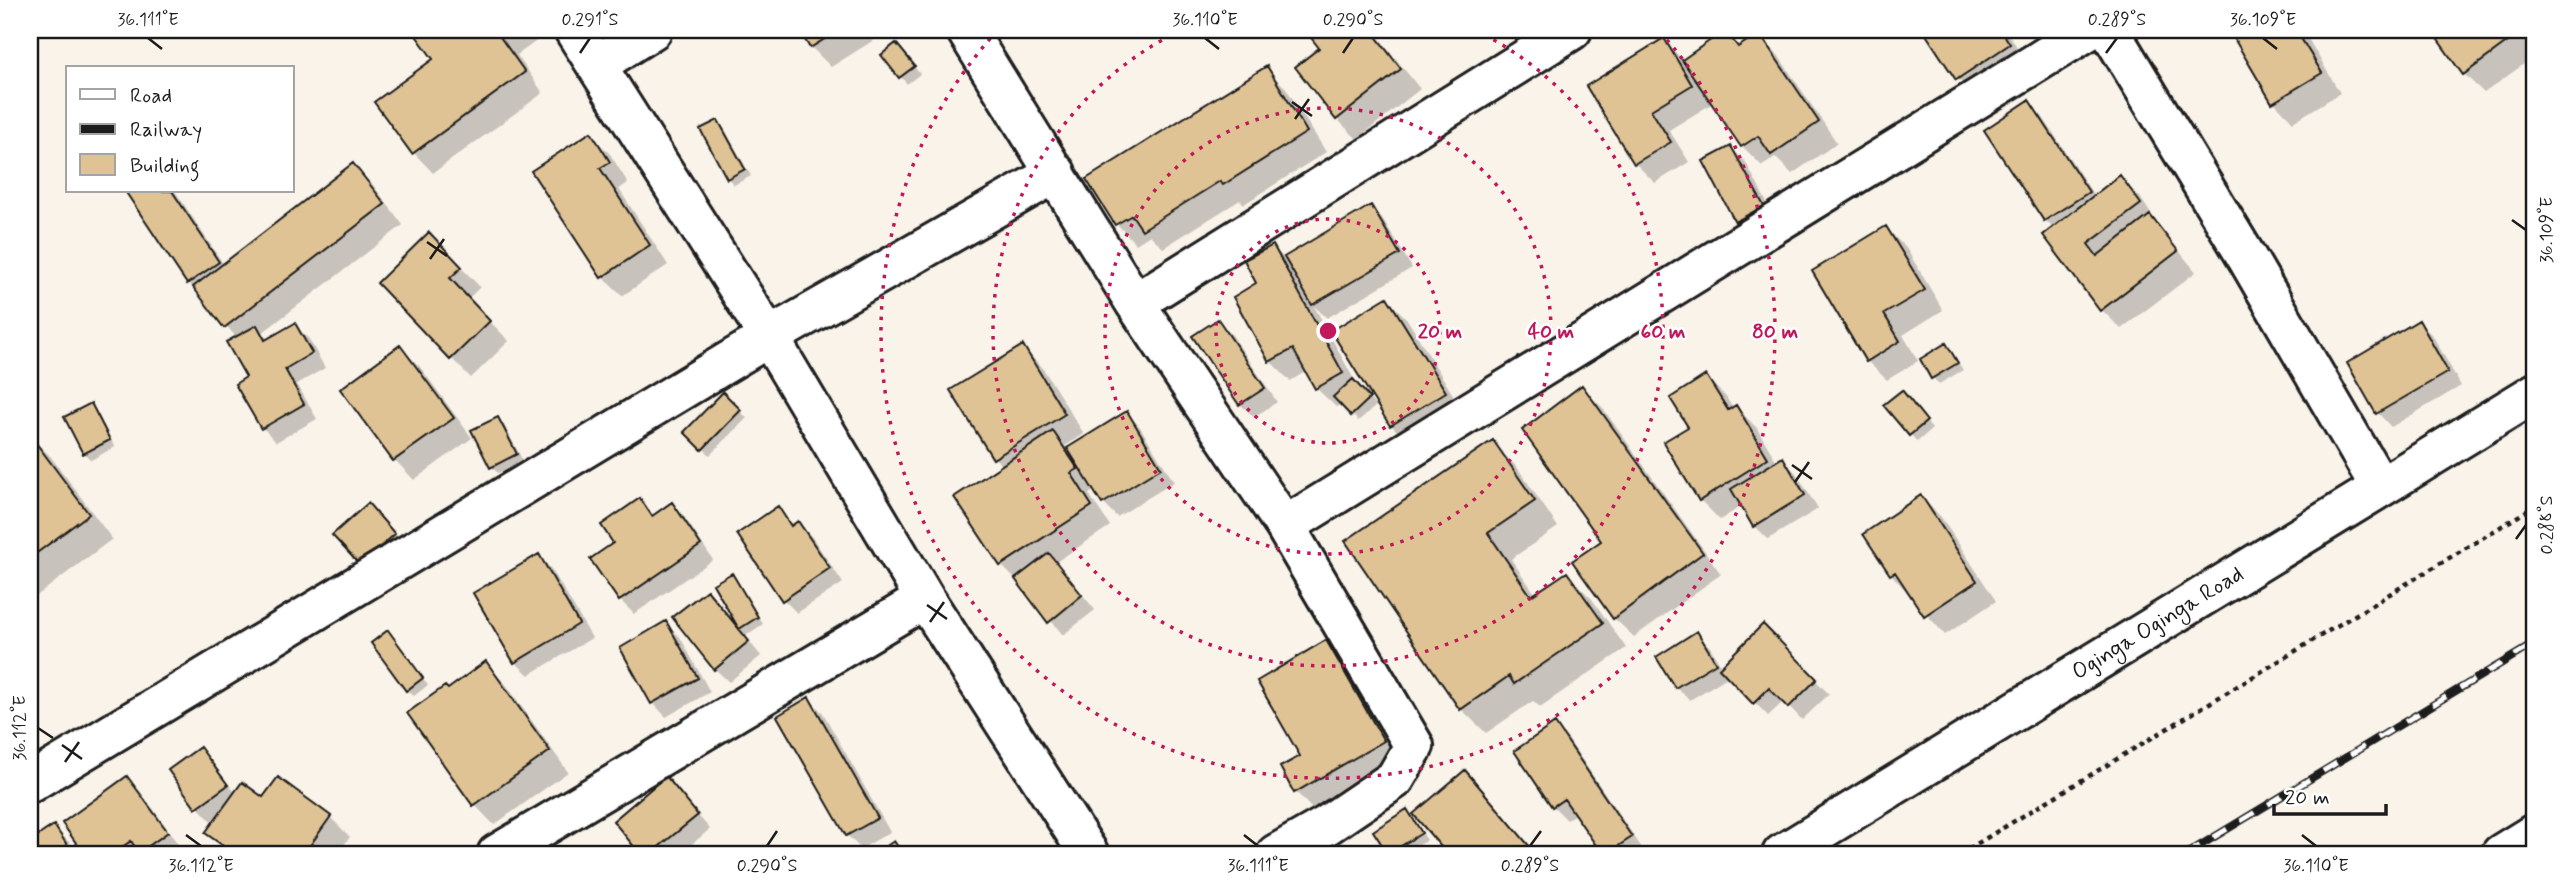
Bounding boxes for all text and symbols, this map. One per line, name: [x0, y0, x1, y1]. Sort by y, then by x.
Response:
text: 36.111°E: [117, 8, 179, 32]
text: 0.291°S: [562, 8, 618, 32]
text: 36.110°E: [1172, 8, 1238, 32]
text: 0.290°S: [1323, 8, 1383, 32]
text: 0.289°S: [2088, 8, 2146, 32]
text: 36.109°E: [2230, 8, 2296, 32]
legend: [66, 66, 294, 192]
text: Road: [130, 82, 172, 110]
text: Railway: [130, 116, 202, 144]
text: Building: [130, 152, 200, 182]
text: 36.109°E: [2535, 197, 2559, 263]
text: 20 m: [1418, 318, 1463, 346]
text: 40 m: [1528, 318, 1575, 346]
text: 60 m: [1640, 318, 1686, 346]
text: 80 m: [1752, 318, 1798, 346]
centre of rings: [1316, 319, 1340, 343]
text: 0.288°S: [2535, 496, 2559, 554]
street label: Oginga Oginga Road: [2067, 560, 2250, 688]
text: 36.112°E: [8, 695, 32, 761]
scale bar: [2274, 772, 2386, 816]
text: 20 m: [2285, 784, 2330, 812]
text: 36.112°E: [168, 854, 234, 878]
text: 0.290°S: [737, 854, 797, 878]
text: 36.111°E: [1227, 854, 1289, 878]
text: 0.289°S: [1501, 854, 1559, 878]
text: 36.110°E: [2283, 854, 2349, 878]

